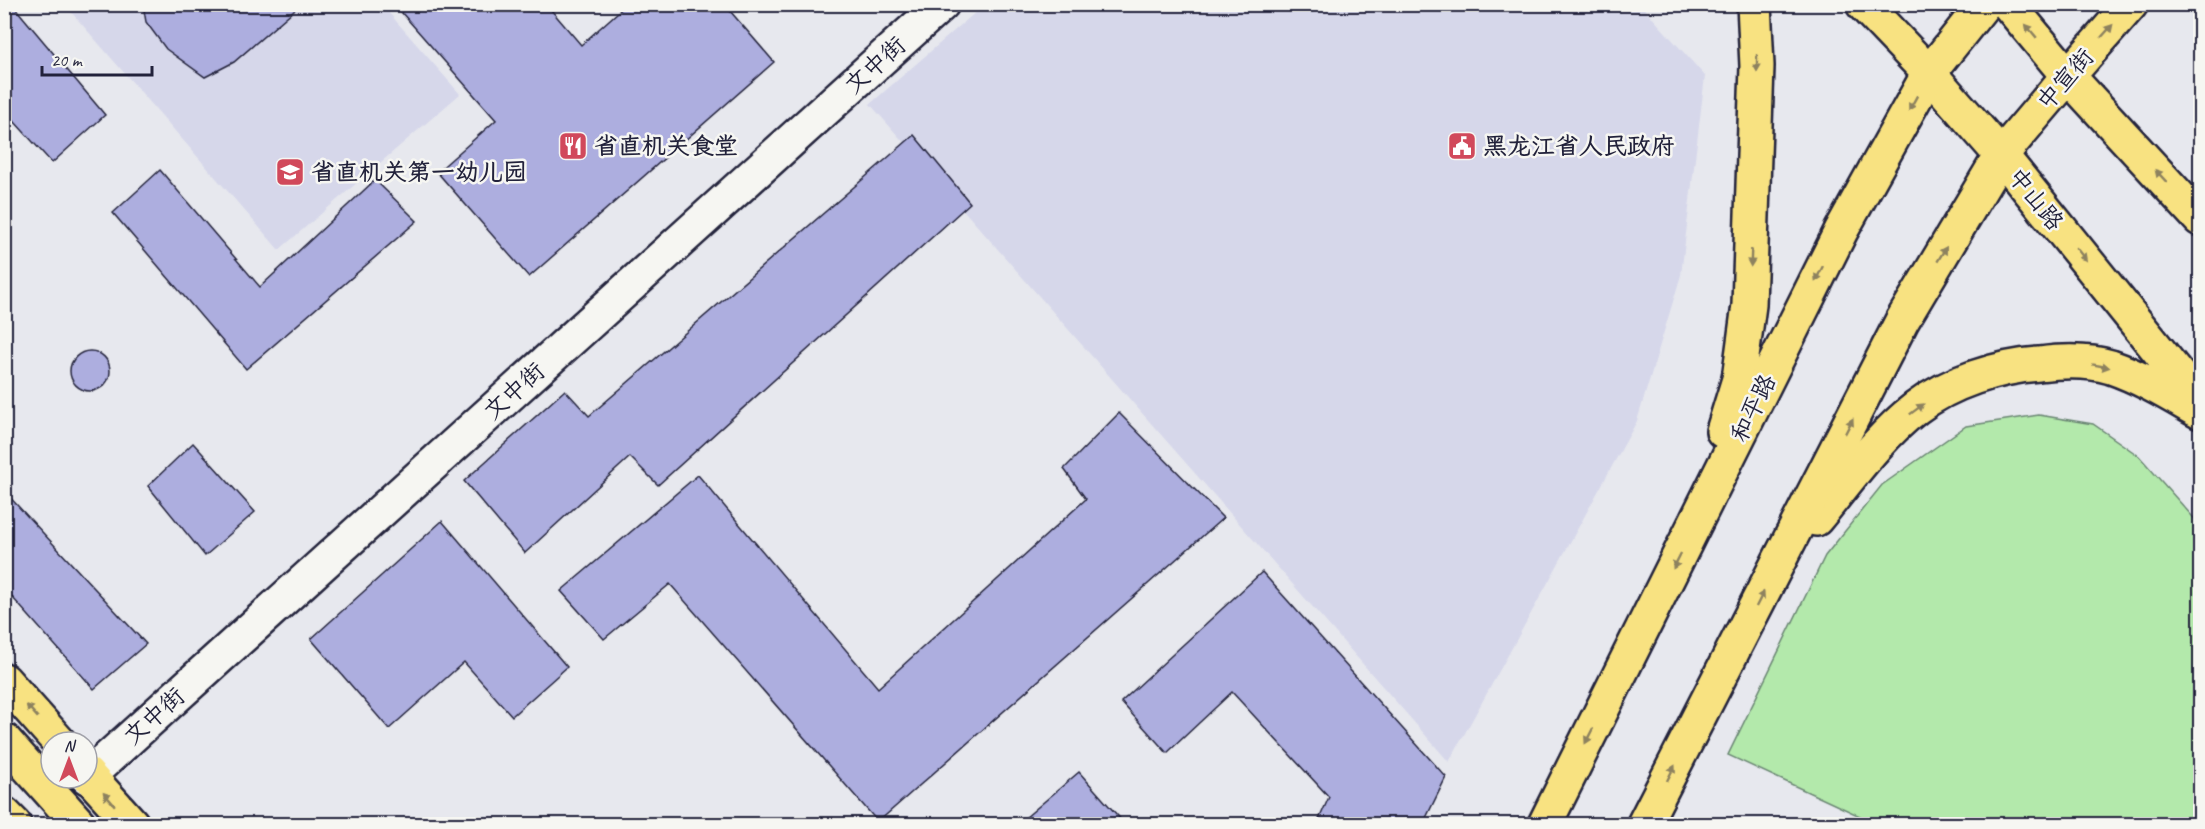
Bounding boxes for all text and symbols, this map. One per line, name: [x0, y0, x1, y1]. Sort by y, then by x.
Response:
one-way arrow: [2024, 23, 2037, 39]
one-way arrow: [2100, 24, 2113, 39]
street label: 文中街: [838, 30, 912, 100]
scale bar: [42, 39, 152, 77]
street label: 中宣街: [2030, 42, 2100, 116]
text: 20 m: [51, 49, 84, 71]
one-way arrow: [1752, 53, 1762, 72]
one-way arrow: [1908, 94, 1918, 111]
restaurant icon: 省直机关食堂: [557, 130, 589, 162]
public building icon: 黑龙江省人民政府: [1446, 130, 1478, 162]
place label: 省直机关食堂: [594, 131, 738, 161]
place label: 黑龙江省人民政府: [1483, 131, 1675, 161]
school or university icon: 省直机关第一幼儿园: [274, 156, 306, 188]
place label: 省直机关第一幼儿园: [311, 157, 527, 187]
street label: 中山路: [2002, 162, 2070, 236]
one-way arrow: [2154, 169, 2168, 184]
one-way arrow: [1937, 246, 1948, 262]
one-way arrow: [2074, 246, 2087, 261]
one-way arrow: [1746, 248, 1756, 267]
one-way arrow: [1815, 265, 1824, 282]
street label: 文中街: [477, 356, 551, 426]
one-way arrow: [2092, 362, 2111, 371]
street label: 和平路: [1724, 369, 1782, 447]
one-way arrow: [1909, 404, 1924, 416]
one-way arrow: [1844, 417, 1854, 434]
one-way arrow: [1672, 553, 1681, 570]
one-way arrow: [1756, 591, 1765, 608]
street label: 文中街: [117, 681, 191, 751]
one-way arrow: [26, 704, 39, 719]
one-way arrow: [1585, 727, 1594, 744]
north arrow: [39, 730, 99, 790]
text: N: [64, 736, 77, 756]
one-way arrow: [1666, 764, 1676, 781]
one-way arrow: [103, 792, 116, 807]

